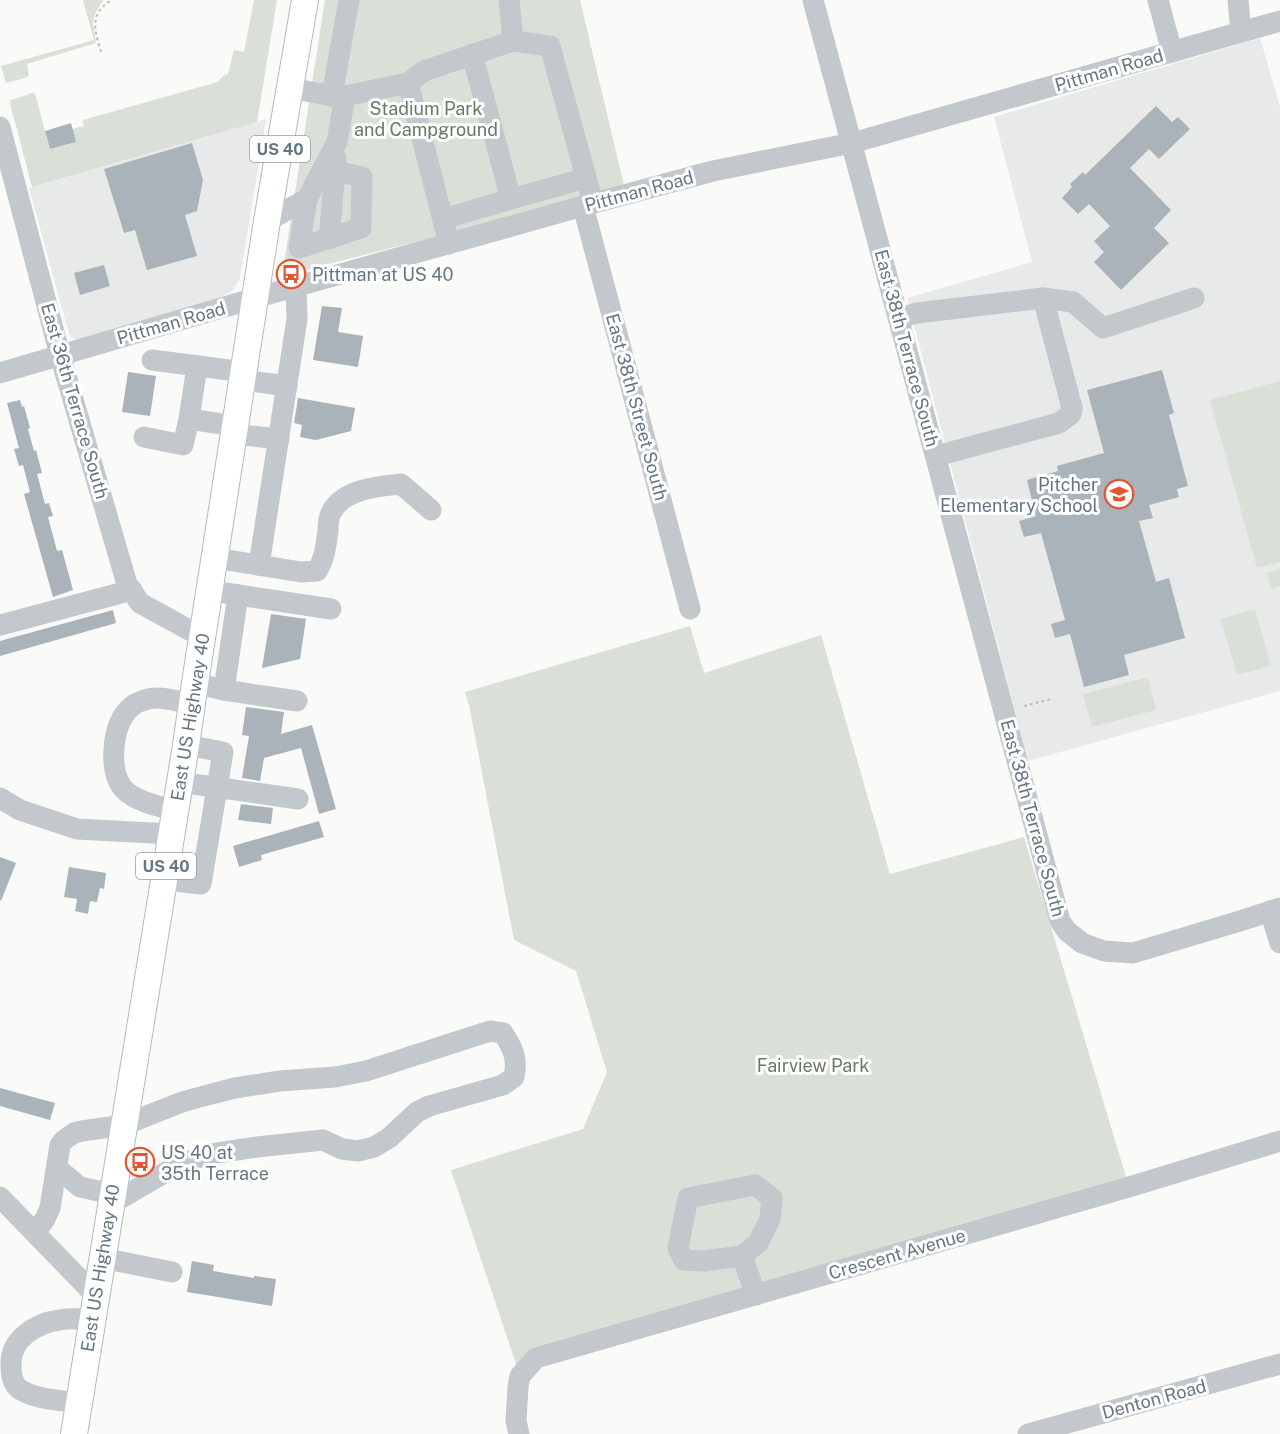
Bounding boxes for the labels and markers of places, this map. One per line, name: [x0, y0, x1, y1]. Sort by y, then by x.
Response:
bus stop icon: Pittman at US 40: [275, 258, 307, 290]
place label: Pittman at US 40: [312, 264, 454, 285]
place label: Pitcher Elementary School: [940, 474, 1098, 516]
school or university icon: Pitcher Elementary School: [1103, 478, 1135, 510]
place label: US 40 at 35th Terrace: [161, 1142, 269, 1184]
bus stop icon: US 40 at 35th Terrace: [124, 1146, 156, 1178]

